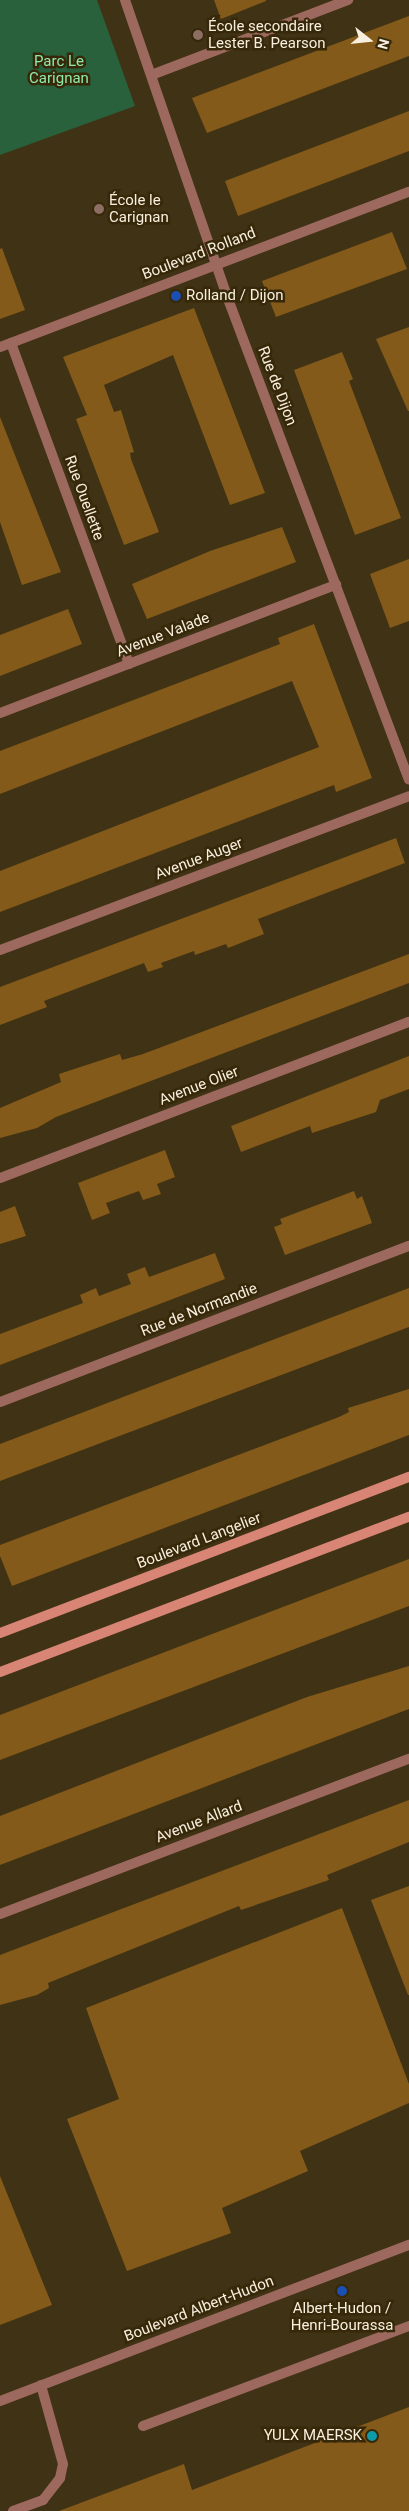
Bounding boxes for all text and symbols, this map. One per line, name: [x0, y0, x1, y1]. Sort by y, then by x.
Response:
north arrow: [344, 15, 394, 65]
place label: École secondaire Lester B. Pearson: [208, 17, 326, 52]
marker: École secondaire Lester B. Pearson: [192, 29, 204, 41]
text: N: [374, 37, 392, 51]
park label: Parc Le Carignan: [29, 52, 89, 87]
place label: École le Carignan: [109, 191, 169, 226]
marker: École le Carignan: [93, 203, 105, 215]
street label: Boulevard Rolland: [140, 224, 258, 284]
place label: Rolland / Dijon: [186, 287, 284, 305]
marker: Rolland / Dijon: [170, 290, 182, 302]
street label: Rue de Dijon: [254, 344, 300, 428]
street label: Rue Ouellette: [60, 453, 108, 543]
street label: Avenue Valade: [114, 609, 212, 661]
street label: Avenue Auger: [153, 834, 245, 884]
street label: Avenue Olier: [157, 1063, 241, 1109]
street label: Rue de Normandie: [138, 1280, 260, 1340]
street label: Boulevard Langelier: [134, 1509, 264, 1573]
street label: Avenue Allard: [153, 1797, 245, 1847]
street label: Boulevard Albert-Hudon: [122, 2272, 276, 2346]
marker: Albert-Hudon / Henri-Bourassa: [336, 2285, 348, 2297]
place label: Albert-Hudon / Henri-Bourassa: [291, 2299, 393, 2334]
place label: YULX MAERSK: [264, 2427, 362, 2445]
marker: YULX MAERSK: [366, 2430, 378, 2442]

